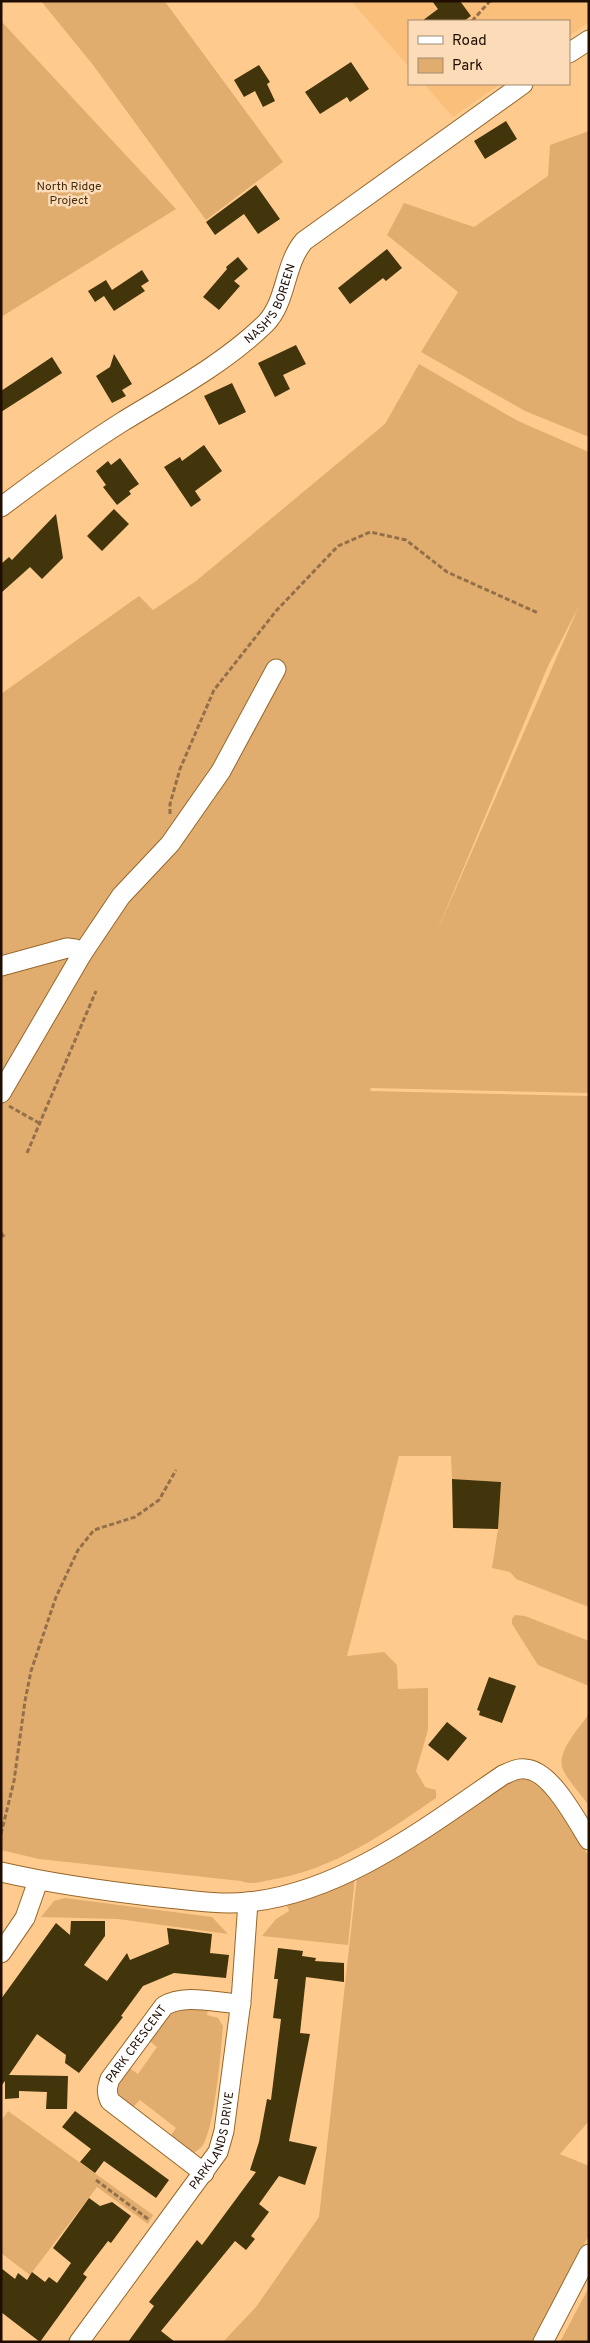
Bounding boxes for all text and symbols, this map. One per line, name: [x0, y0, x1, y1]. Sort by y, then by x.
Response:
legend: [408, 20, 570, 85]
text: Road: [452, 32, 487, 51]
text: Park: [452, 57, 483, 76]
park label: North Ridge Project: [37, 179, 101, 209]
street label: NASH'S BOREEN: [241, 262, 300, 348]
street label: PARK CRESCENT: [103, 2002, 171, 2087]
street label: PARKLANDS DRIVE: [186, 2091, 238, 2193]

